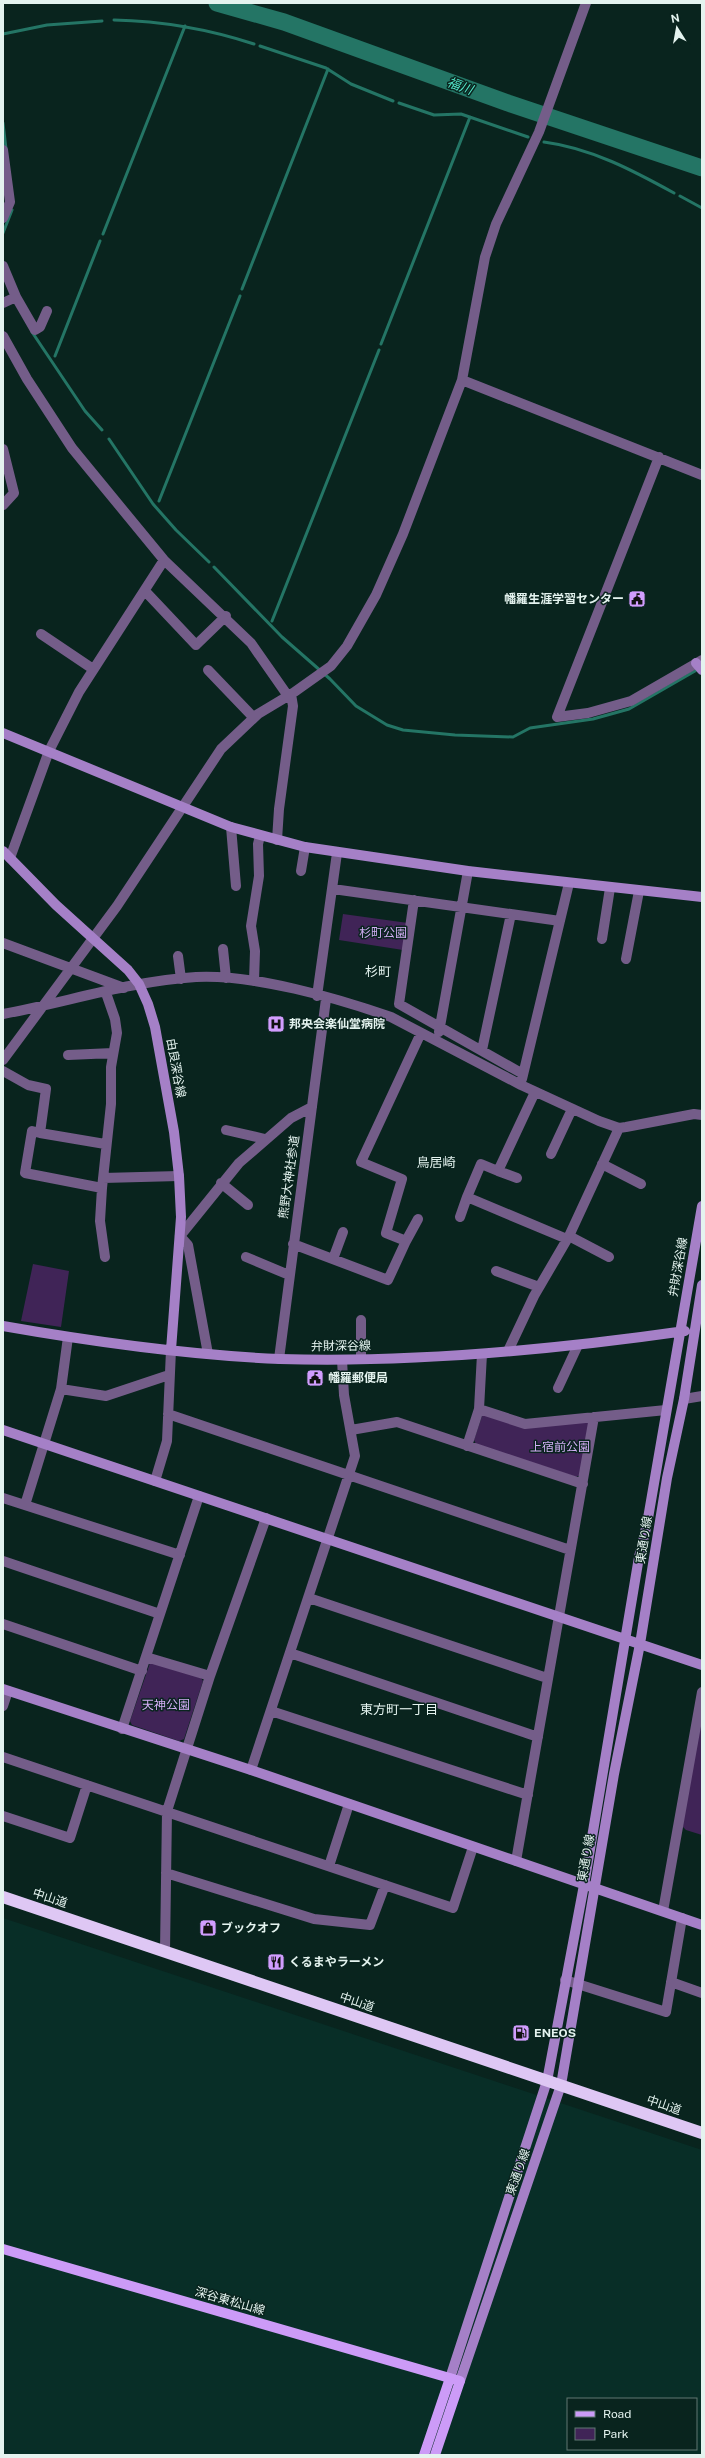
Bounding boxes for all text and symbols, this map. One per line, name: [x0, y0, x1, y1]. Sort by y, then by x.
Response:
north arrow: [657, 8, 697, 48]
text: N: [670, 11, 680, 25]
water label: 福川: [445, 75, 477, 98]
public building icon: 幡羅生涯学習センター: [627, 589, 647, 609]
place label: 幡羅生涯学習センター: [504, 592, 624, 606]
park label: 杉町公園: [359, 926, 407, 940]
district label: 杉町: [365, 964, 391, 979]
hospital icon: 邦央会楽仙堂病院: [266, 1014, 286, 1034]
place label: 邦央会楽仙堂病院: [289, 1017, 385, 1031]
street label: 由良深谷線: [164, 1037, 188, 1099]
street label: 熊野大神社参道: [276, 1134, 302, 1220]
district label: 鳥居崎: [416, 1155, 456, 1170]
street label: 弁財深谷線: [666, 1236, 690, 1298]
street label: 弁財深谷線: [311, 1338, 371, 1354]
public building icon: 幡羅郵便局: [305, 1368, 325, 1388]
place label: 幡羅郵便局: [328, 1371, 388, 1385]
park label: 上宿前公園: [530, 1440, 590, 1454]
street label: 東通り線: [633, 1515, 655, 1565]
park label: 天神公園: [142, 1698, 190, 1712]
district label: 東方町一丁目: [360, 1702, 438, 1717]
street label: 東通り線: [575, 1833, 597, 1883]
street label: 中山道: [31, 1886, 69, 1910]
shop icon: ブックオフ: [198, 1918, 218, 1938]
place label: ブックオフ: [221, 1921, 281, 1935]
restaurant icon: くるまやラーメン: [266, 1952, 286, 1972]
place label: くるまやラーメン: [289, 1955, 384, 1969]
street label: 中山道: [338, 1990, 376, 2014]
fuel station icon: ENEOS: [511, 2023, 531, 2043]
place label: ENEOS: [534, 2026, 576, 2040]
street label: 中山道: [645, 2093, 683, 2117]
street label: 東通り線: [503, 2147, 533, 2197]
street label: 深谷東松山線: [193, 2284, 267, 2318]
legend: [567, 2398, 697, 2450]
text: Road: [603, 2407, 631, 2421]
text: Park: [603, 2427, 629, 2441]

